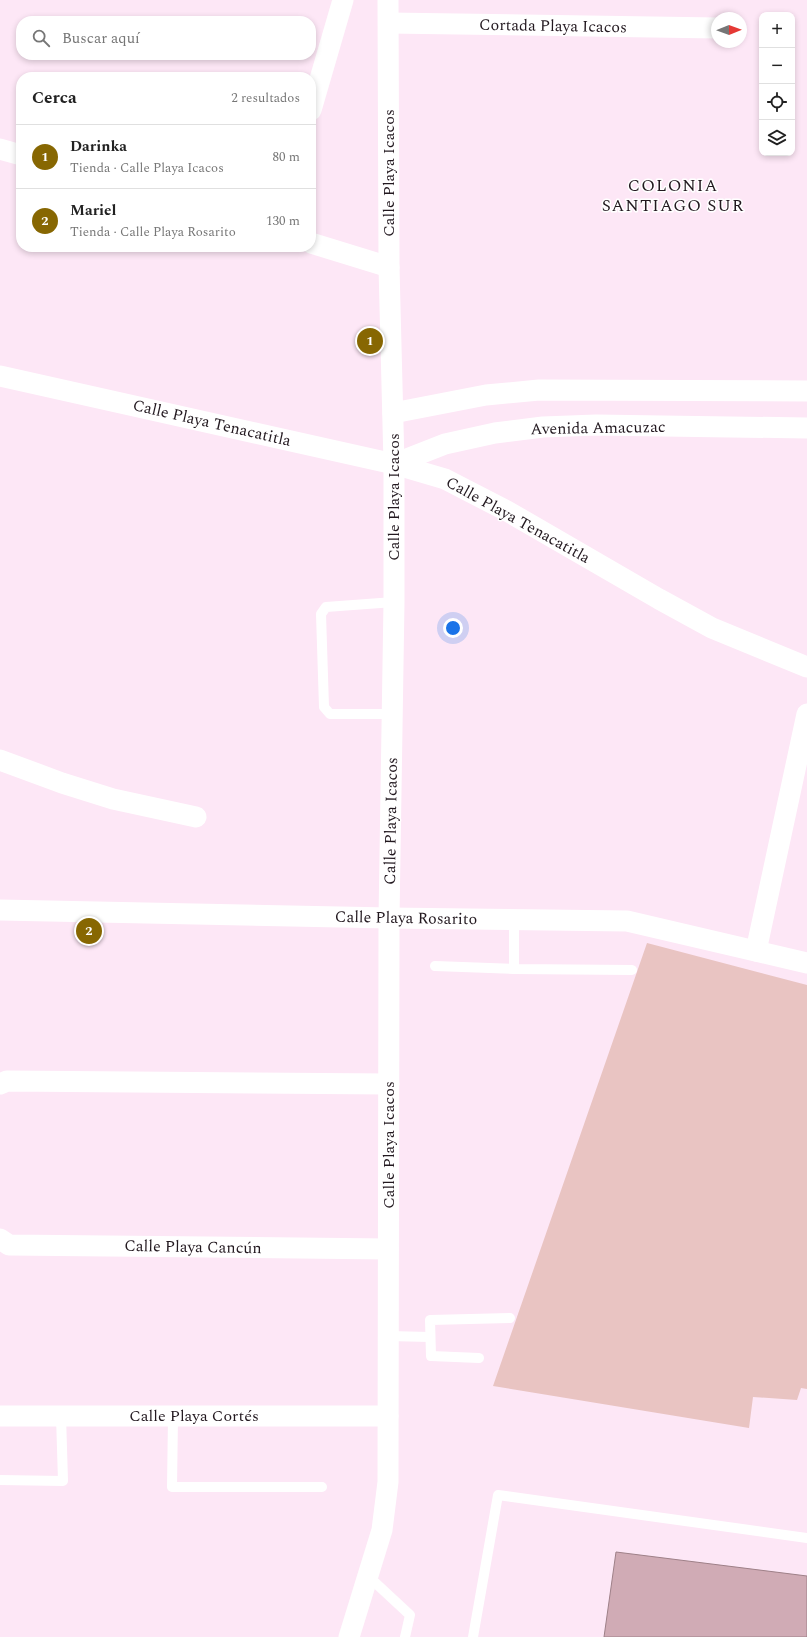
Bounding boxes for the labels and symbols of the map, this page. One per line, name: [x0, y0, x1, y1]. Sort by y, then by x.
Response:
north arrow: [711, 12, 747, 48]
street label: Cortada Playa Icacos: [479, 13, 627, 39]
street label: Calle Playa Icacos: [377, 109, 401, 237]
district label: COLONIA SANTIAGO SUR: [602, 173, 744, 219]
pin: 1: [357, 326, 383, 356]
street label: Calle Playa Tenacatitla: [130, 393, 294, 453]
street label: Avenida Amacuzac: [530, 415, 666, 441]
street label: Calle Playa Icacos: [382, 433, 406, 561]
street label: Calle Playa Tenacatitla: [441, 470, 595, 570]
your location: [443, 618, 463, 638]
street label: Calle Playa Icacos: [378, 757, 404, 885]
street label: Calle Playa Rosarito: [335, 905, 477, 931]
pin: 2: [76, 916, 102, 946]
street label: Calle Playa Icacos: [377, 1081, 401, 1209]
street label: Calle Playa Cancún: [124, 1234, 262, 1260]
street label: Calle Playa Cortés: [129, 1404, 259, 1428]

